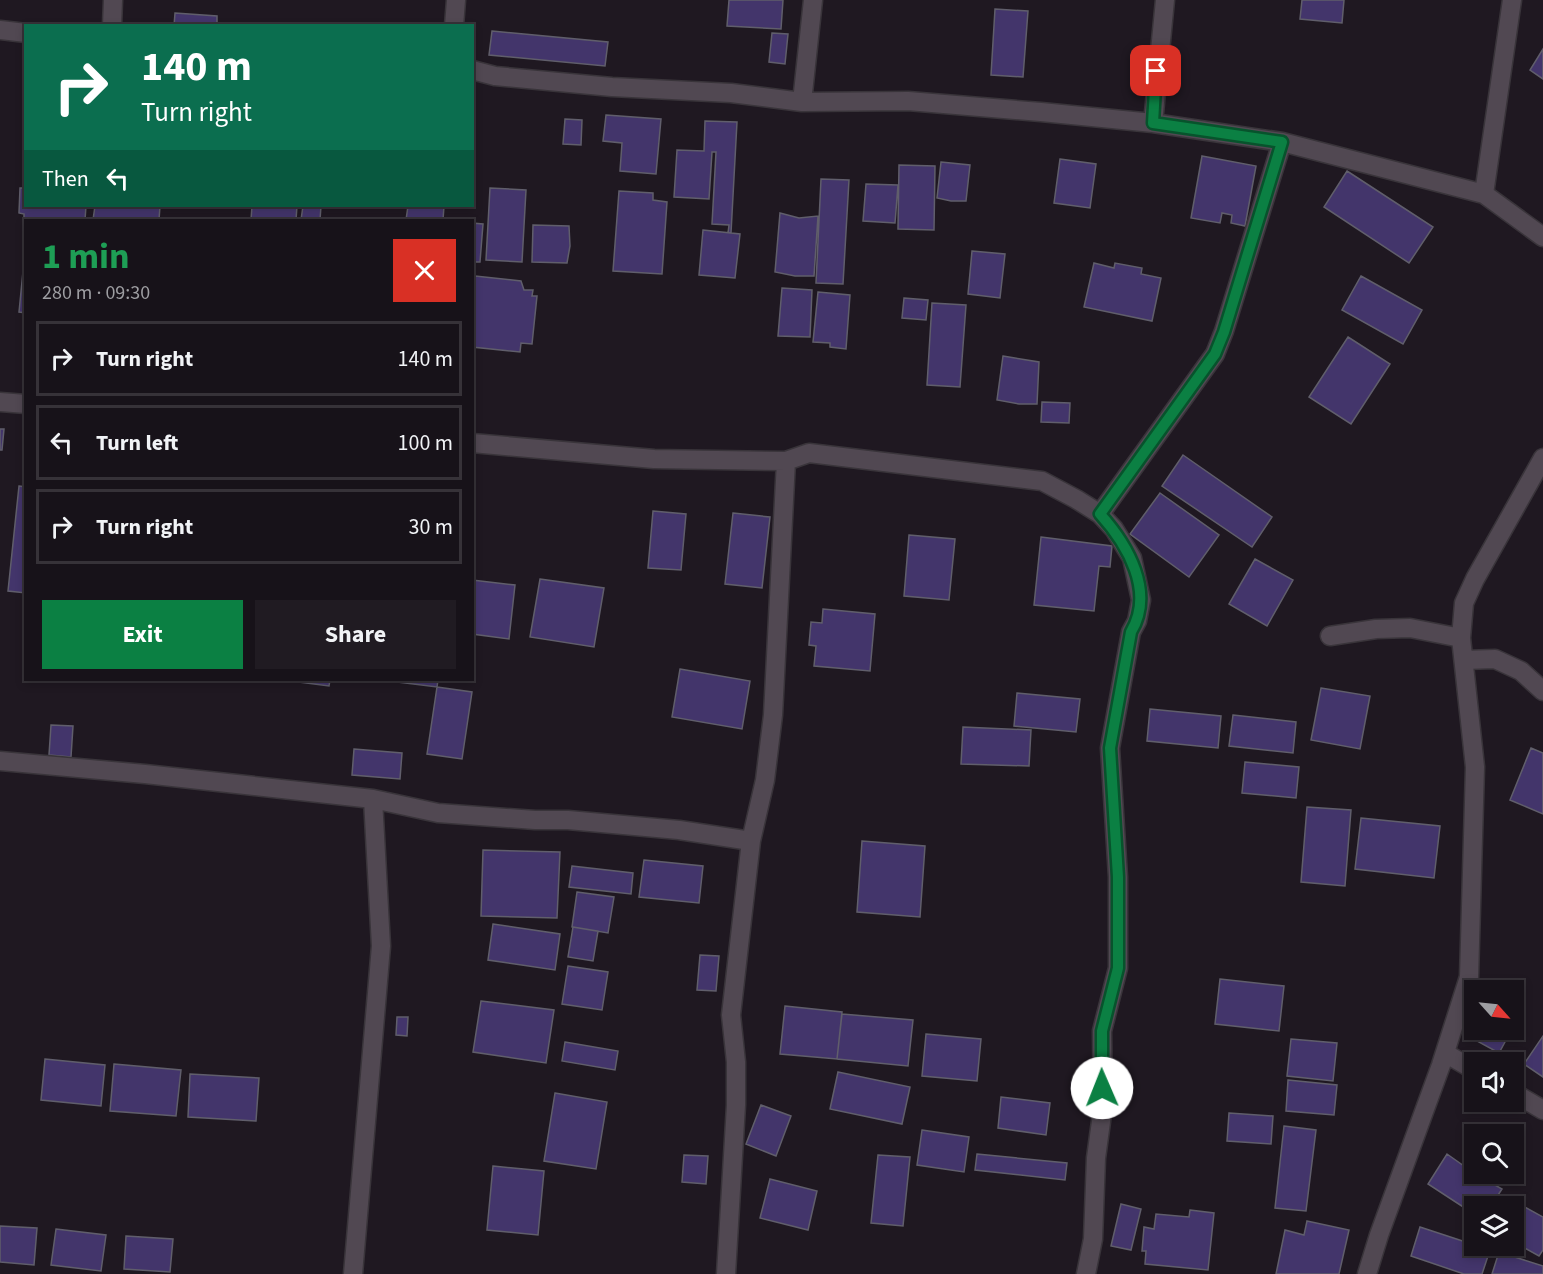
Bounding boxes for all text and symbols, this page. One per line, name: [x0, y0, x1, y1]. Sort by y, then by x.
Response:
text: 140 m: [141, 37, 252, 97]
pin: [1130, 45, 1181, 96]
icon: right: [42, 48, 120, 126]
icon: arrive: [1139, 54, 1172, 87]
text: Turn right: [141, 93, 252, 132]
icon: left: [101, 162, 134, 195]
text: Then: [42, 163, 89, 195]
text: 1 min: [42, 231, 130, 282]
button: close: [393, 239, 456, 302]
text: 280 m · 09:30: [42, 279, 150, 307]
icon: right: [45, 342, 78, 375]
text: Turn right: [96, 343, 193, 375]
text: 140 m: [398, 343, 453, 375]
icon: left: [45, 426, 78, 459]
text: Turn left: [96, 427, 178, 459]
text: 100 m: [398, 427, 453, 459]
icon: right: [45, 510, 78, 543]
text: Turn right: [96, 511, 193, 543]
text: 30 m: [408, 511, 453, 543]
button: Exit: [42, 600, 243, 669]
button: Share: [255, 600, 456, 669]
north arrow: [1464, 980, 1524, 1040]
map controls: [1464, 980, 1524, 1256]
button: sound: [1464, 1052, 1524, 1112]
position arrow: [1070, 1056, 1134, 1120]
button: search: [1464, 1124, 1524, 1184]
button: layers: [1464, 1196, 1524, 1256]

